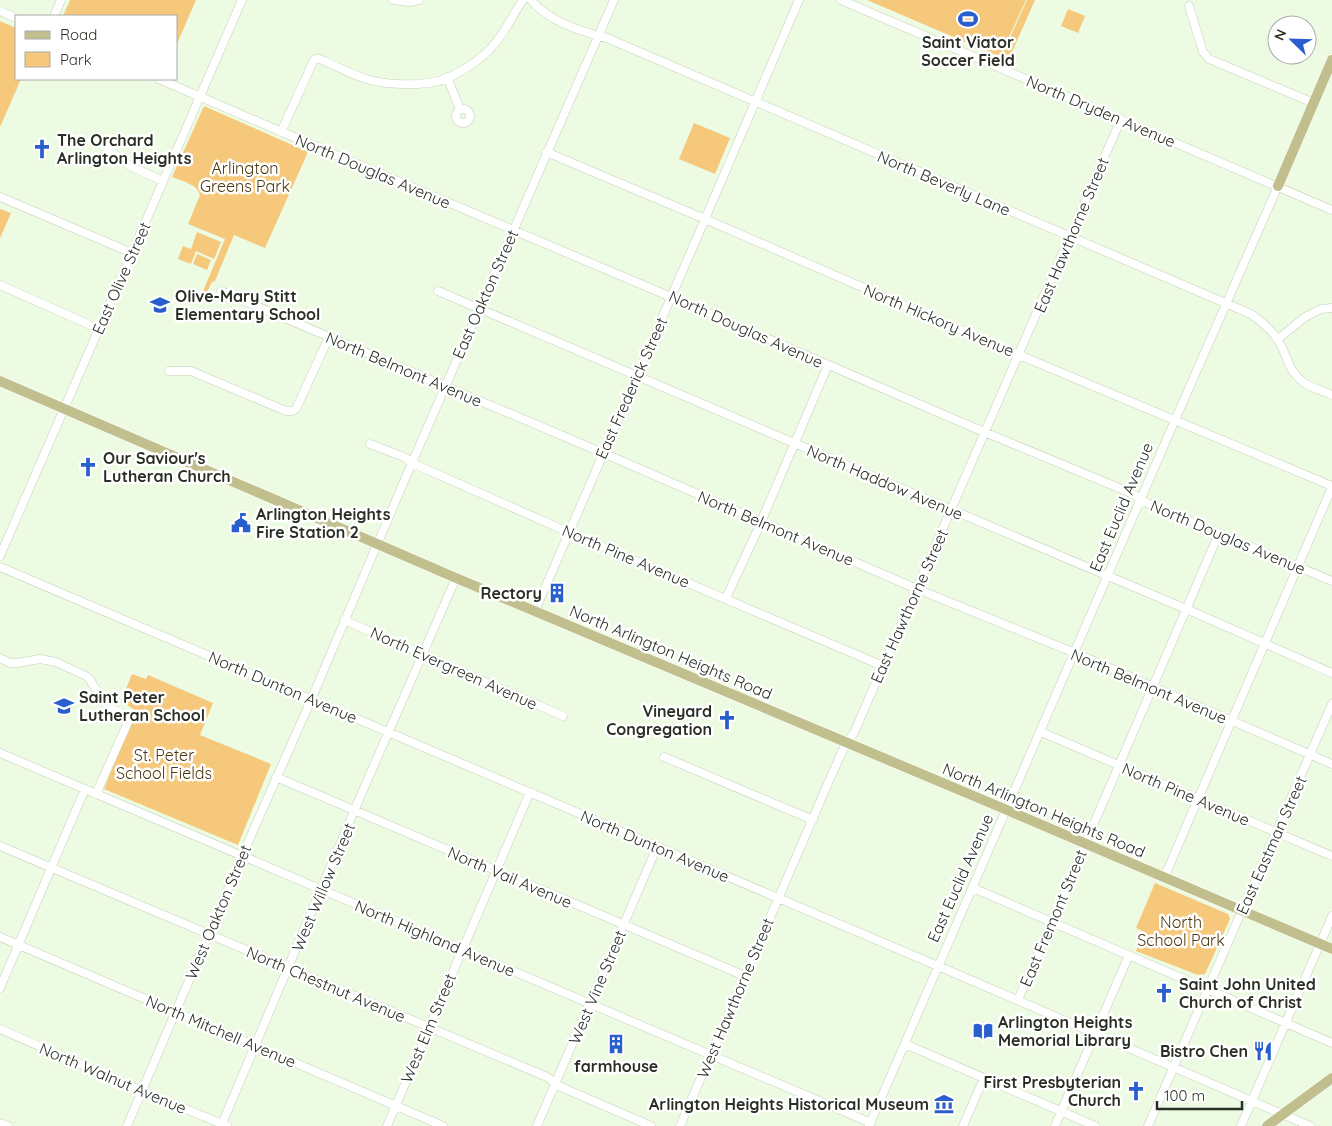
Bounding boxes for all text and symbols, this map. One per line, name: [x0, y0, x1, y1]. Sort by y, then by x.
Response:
sports icon: Saint Viator Soccer Field: [957, 8, 979, 30]
legend: [15, 15, 178, 80]
north arrow: [1267, 15, 1317, 65]
text: Road: [60, 25, 97, 44]
text: N: [1270, 27, 1290, 43]
place label: Saint Viator Soccer Field: [921, 32, 1015, 70]
text: Park: [60, 50, 92, 69]
street label: North Dryden Avenue: [1023, 71, 1179, 151]
street label: North Douglas Avenue: [292, 129, 454, 213]
place label: The Orchard Arlington Heights: [57, 130, 192, 168]
church icon: The Orchard Arlington Heights: [31, 138, 53, 160]
street label: North Beverly Lane: [874, 146, 1014, 220]
street label: East Hawthorne Street: [1029, 154, 1113, 316]
park label: Arlington Greens Park: [200, 158, 290, 196]
street label: East Olive Street: [87, 219, 155, 337]
street label: East Oakton Street: [448, 226, 522, 362]
street label: North Hickory Avenue: [861, 279, 1017, 361]
place label: Olive-Mary Stitt Elementary School: [175, 286, 320, 324]
street label: North Douglas Avenue: [666, 286, 826, 372]
school or university icon: Olive-Mary Stitt Elementary School: [149, 294, 171, 316]
street label: East Frederick Street: [591, 314, 671, 462]
street label: North Belmont Avenue: [323, 327, 485, 411]
street label: East Euclid Avenue: [1085, 439, 1157, 575]
street label: North Haddow Avenue: [804, 440, 966, 524]
place label: Our Saviour's Lutheran Church: [103, 448, 231, 486]
church icon: Our Saviour's Lutheran Church: [77, 456, 99, 478]
street label: North Belmont Avenue: [695, 486, 857, 570]
street label: North Douglas Avenue: [1147, 495, 1309, 579]
place label: Arlington Heights Fire Station 2: [256, 504, 391, 542]
public building icon: Arlington Heights Fire Station 2: [230, 512, 252, 534]
street label: North Pine Avenue: [559, 520, 693, 592]
street label: East Hawthorne Street: [866, 526, 952, 686]
building icon: Rectory: [546, 582, 568, 604]
place label: Rectory: [481, 583, 542, 603]
street label: North Arlington Heights Road: [567, 600, 775, 704]
street label: North Evergreen Avenue: [367, 622, 541, 714]
street label: North Belmont Avenue: [1068, 644, 1230, 728]
street label: North Dunton Avenue: [206, 647, 360, 727]
place label: Saint Peter Lutheran School: [79, 687, 205, 725]
school or university icon: Saint Peter Lutheran School: [53, 695, 75, 717]
place label: Vineyard Congregation: [606, 701, 712, 739]
church icon: Vineyard Congregation: [716, 709, 738, 731]
park label: St. Peter School Fields: [116, 745, 212, 783]
street label: North Arlington Heights Road: [940, 758, 1148, 862]
street label: North Pine Avenue: [1119, 758, 1253, 830]
street label: East Eastman Street: [1231, 773, 1311, 917]
street label: North Dunton Avenue: [578, 806, 732, 886]
street label: East Euclid Avenue: [923, 811, 997, 945]
street label: West Willow Street: [287, 820, 359, 954]
street label: West Oakton Street: [181, 842, 255, 982]
street label: North Vail Avenue: [445, 842, 575, 912]
street label: East Fremont Street: [1015, 846, 1091, 990]
street label: North Highland Avenue: [352, 895, 518, 981]
park label: North School Park: [1137, 912, 1225, 950]
street label: West Hawthorne Street: [692, 915, 778, 1081]
street label: West Vine Street: [564, 927, 630, 1047]
street label: North Chestnut Avenue: [244, 941, 408, 1027]
street label: West Elm Street: [396, 970, 460, 1086]
place label: Saint John United Church of Christ: [1179, 974, 1316, 1012]
church icon: Saint John United Church of Christ: [1153, 982, 1175, 1004]
street label: North Mitchell Avenue: [143, 990, 299, 1072]
place label: Arlington Heights Memorial Library: [998, 1012, 1133, 1050]
library icon: Arlington Heights Memorial Library: [972, 1020, 994, 1042]
building icon: farmhouse: [605, 1033, 627, 1055]
street label: North Walnut Avenue: [36, 1038, 190, 1118]
restaurant icon: Bistro Chen: [1252, 1040, 1274, 1062]
place label: Bistro Chen: [1160, 1041, 1248, 1061]
place label: farmhouse: [574, 1056, 658, 1076]
place label: First Presbyterian Church: [984, 1072, 1121, 1110]
scale bar: [1157, 1078, 1242, 1110]
church icon: First Presbyterian Church: [1125, 1080, 1147, 1102]
text: 100 m: [1164, 1086, 1205, 1105]
museum icon: Arlington Heights Historical Museum: [933, 1093, 955, 1115]
place label: Arlington Heights Historical Museum: [649, 1094, 929, 1114]

